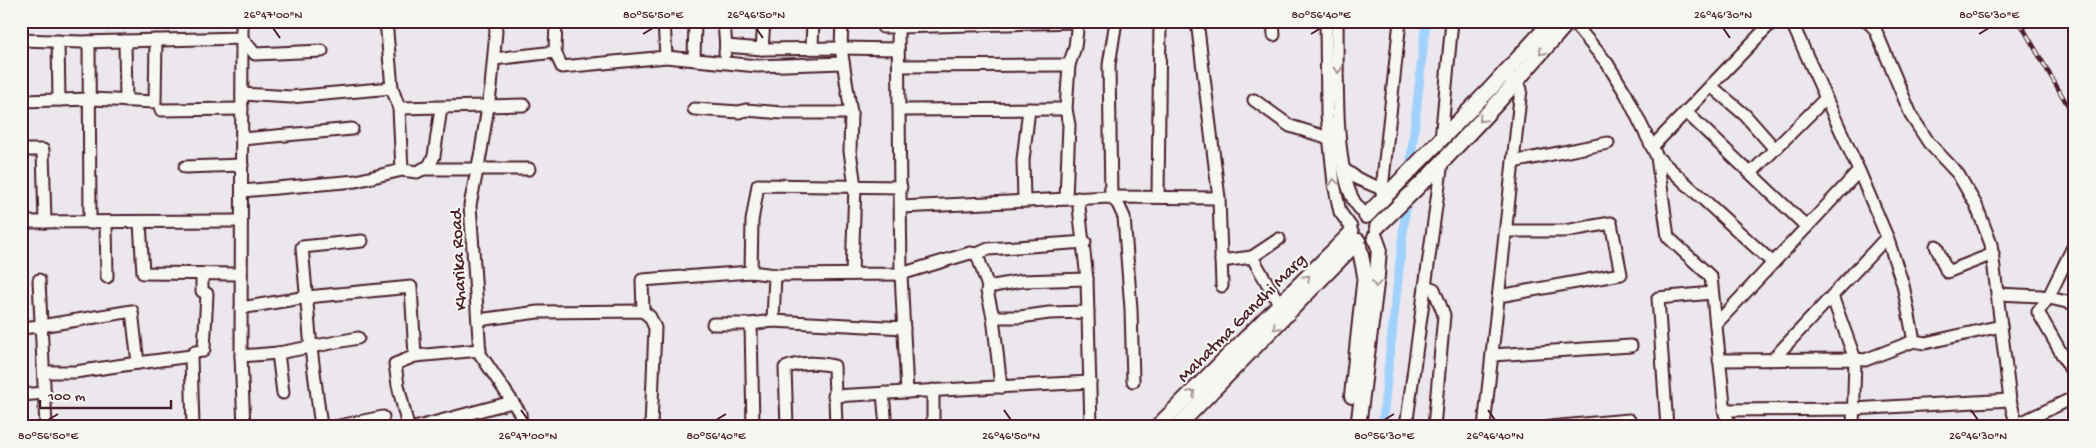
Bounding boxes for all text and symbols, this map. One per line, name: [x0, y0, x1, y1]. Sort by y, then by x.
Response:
text: 26°47'00"N: [244, 9, 303, 23]
text: 80°56'50"E: [623, 9, 683, 23]
text: 26°46'50"N: [727, 9, 785, 23]
text: 80°56'40"E: [1291, 9, 1351, 23]
text: 26°46'30"N: [1694, 9, 1752, 23]
text: 80°56'30"E: [1959, 9, 2019, 23]
one-way arrow: [1539, 46, 1548, 55]
one-way arrow: [1333, 66, 1343, 74]
one-way arrow: [1479, 114, 1488, 123]
one-way arrow: [1330, 178, 1340, 187]
street label: Kharika Road: [446, 207, 473, 311]
street label: Mahatma Gandhi Marg: [1174, 250, 1312, 388]
one-way arrow: [1301, 274, 1310, 283]
one-way arrow: [1371, 281, 1382, 289]
one-way arrow: [1273, 321, 1282, 330]
scale bar: [40, 378, 171, 410]
text: 100 m: [47, 388, 86, 406]
one-way arrow: [1186, 389, 1195, 398]
text: 80°56'50"E: [18, 430, 78, 444]
text: 26°47'00"N: [499, 430, 558, 444]
text: 80°56'40"E: [686, 430, 746, 444]
text: 26°46'50"N: [982, 430, 1040, 444]
text: 80°56'30"E: [1354, 430, 1414, 444]
text: 26°46'40"N: [1466, 430, 1524, 444]
text: 26°46'30"N: [1949, 430, 2007, 444]

